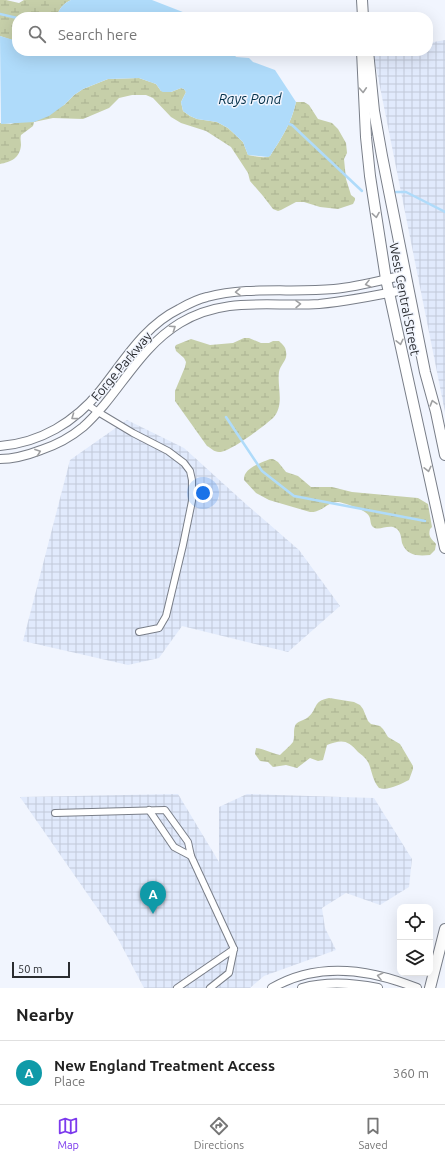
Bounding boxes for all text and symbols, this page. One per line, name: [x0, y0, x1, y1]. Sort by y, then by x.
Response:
search box: [12, 12, 433, 56]
icon: search: [26, 23, 48, 45]
text: Search here: [58, 26, 137, 43]
one-way arrow: [359, 87, 368, 93]
water label: Rays Pond: [218, 91, 283, 107]
one-way arrow: [371, 212, 380, 218]
street label: West Central Street: [387, 241, 423, 357]
one-way arrow: [364, 279, 371, 288]
one-way arrow: [235, 287, 241, 296]
one-way arrow: [295, 300, 301, 308]
one-way arrow: [169, 325, 176, 333]
street label: Forge Parkway: [88, 329, 154, 403]
one-way arrow: [395, 339, 403, 346]
one-way arrow: [429, 400, 438, 407]
one-way arrow: [72, 412, 79, 419]
one-way arrow: [35, 448, 42, 456]
one-way arrow: [424, 466, 432, 472]
your location: [193, 483, 213, 503]
pin: A: [140, 881, 166, 914]
map controls: [397, 904, 433, 976]
button: locate: [397, 904, 433, 940]
button: layers: [397, 940, 433, 976]
scale bar: [12, 960, 70, 979]
text: 50 m: [18, 963, 42, 975]
one-way arrow: [377, 972, 383, 980]
text: Nearby: [16, 1005, 74, 1024]
text: New England Treatment Access: [54, 1057, 275, 1074]
text: A: [24, 1066, 34, 1080]
text: 360 m: [393, 1066, 429, 1080]
text: Place: [54, 1074, 85, 1088]
tab: Map: [57, 1115, 79, 1151]
tab: Directions: [194, 1115, 244, 1151]
tab: Saved: [358, 1115, 388, 1151]

